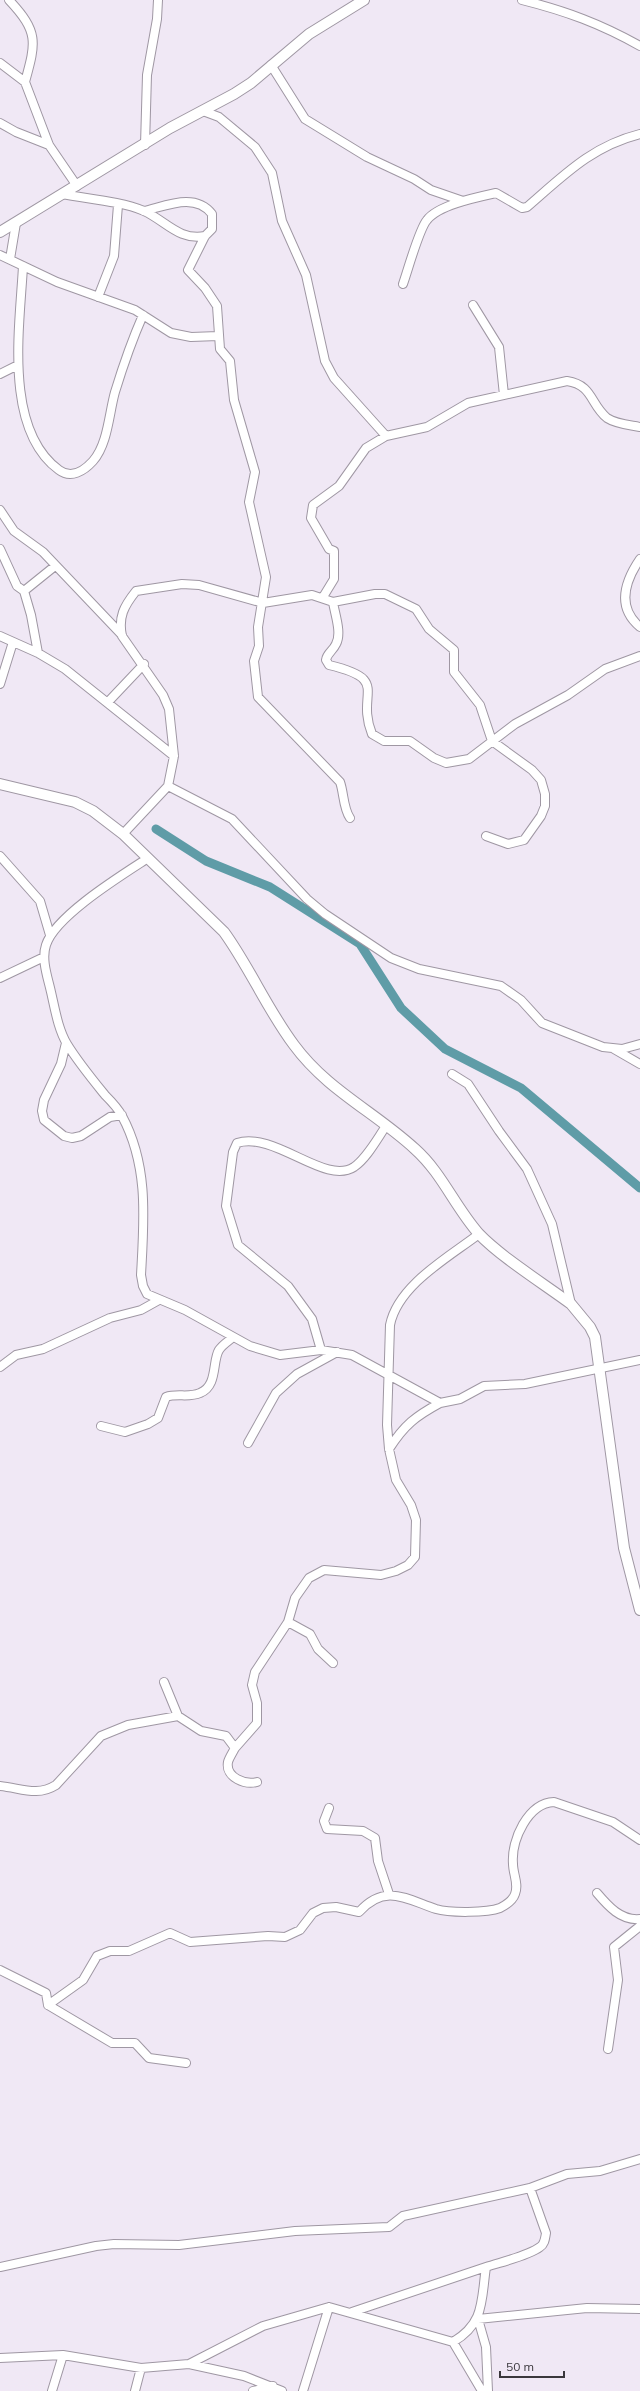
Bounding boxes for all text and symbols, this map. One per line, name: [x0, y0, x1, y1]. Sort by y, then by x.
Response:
scale bar: [500, 2353, 564, 2379]
text: 50 m: [506, 2359, 534, 2374]

